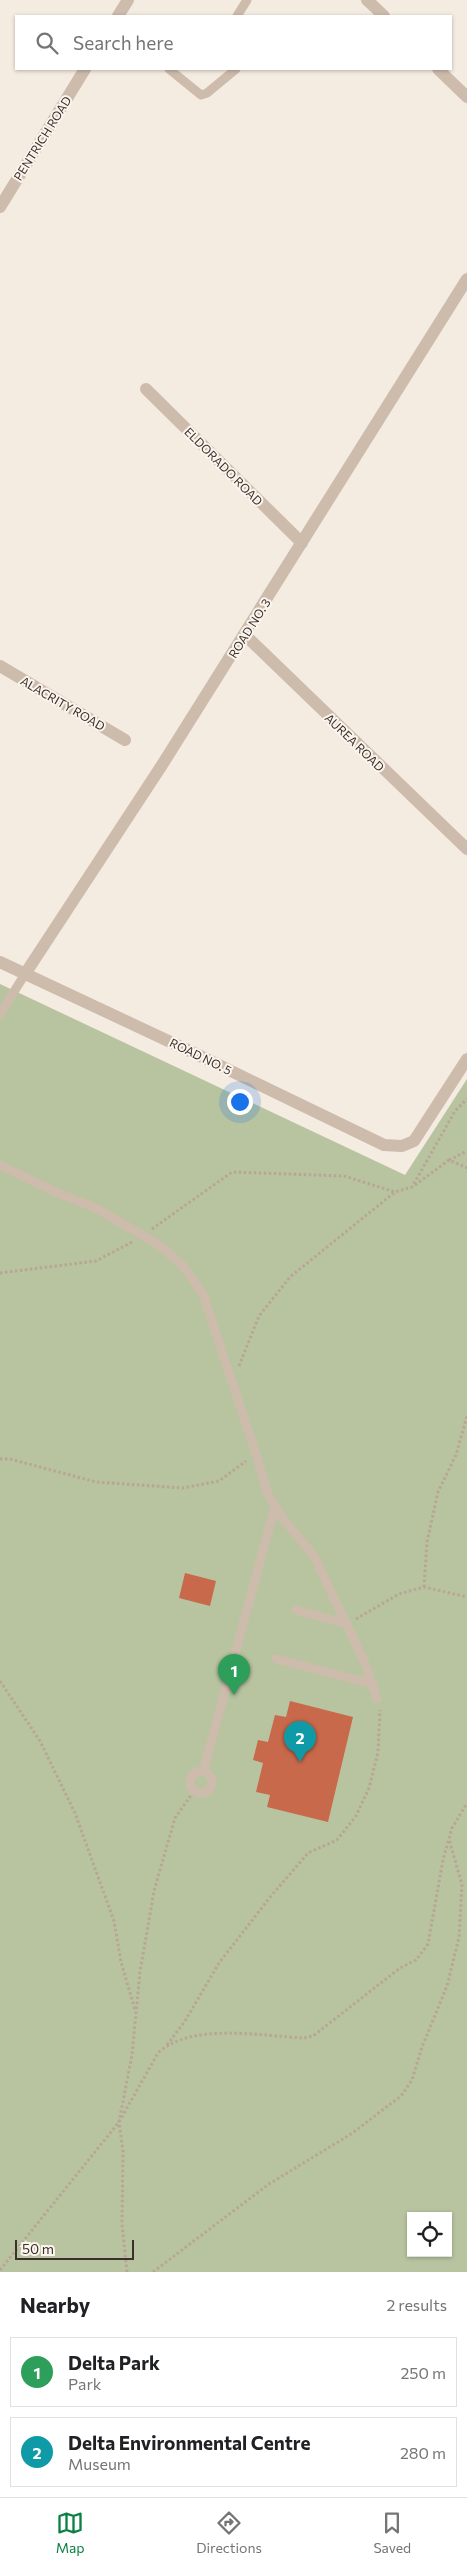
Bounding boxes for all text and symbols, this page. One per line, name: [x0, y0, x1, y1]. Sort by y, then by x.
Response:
search box: [15, 15, 452, 70]
icon: search: [33, 29, 61, 57]
text: Search here: [73, 31, 173, 54]
street label: PENTRICH ROAD: [10, 93, 74, 183]
street label: ELDORADO ROAD: [182, 424, 266, 508]
street label: ROAD NO. 3: [225, 596, 273, 660]
street label: ALACRITY ROAD: [18, 673, 108, 733]
street label: AUREA ROAD: [322, 710, 388, 774]
street label: ROAD NO. 5: [168, 1035, 234, 1077]
your location: [227, 1089, 253, 1115]
pin: 1: [218, 1654, 250, 1695]
pin: 2: [284, 1721, 316, 1762]
map controls: [407, 2212, 452, 2257]
button: locate: [407, 2212, 452, 2257]
scale bar: [15, 2237, 134, 2260]
text: 50 m: [22, 2240, 54, 2257]
text: Nearby: [20, 2292, 90, 2317]
text: 2 results: [386, 2295, 447, 2314]
text: Delta Park: [68, 2351, 160, 2374]
text: 1: [33, 2363, 41, 2382]
text: 250 m: [400, 2363, 446, 2382]
text: Park: [68, 2374, 101, 2393]
text: Delta Environmental Centre: [68, 2431, 310, 2454]
text: 2: [32, 2443, 42, 2462]
text: 280 m: [400, 2443, 446, 2462]
text: Museum: [68, 2454, 131, 2473]
tab: Map: [56, 2509, 85, 2556]
tab: Directions: [196, 2509, 262, 2556]
tab: Saved: [373, 2509, 411, 2556]

